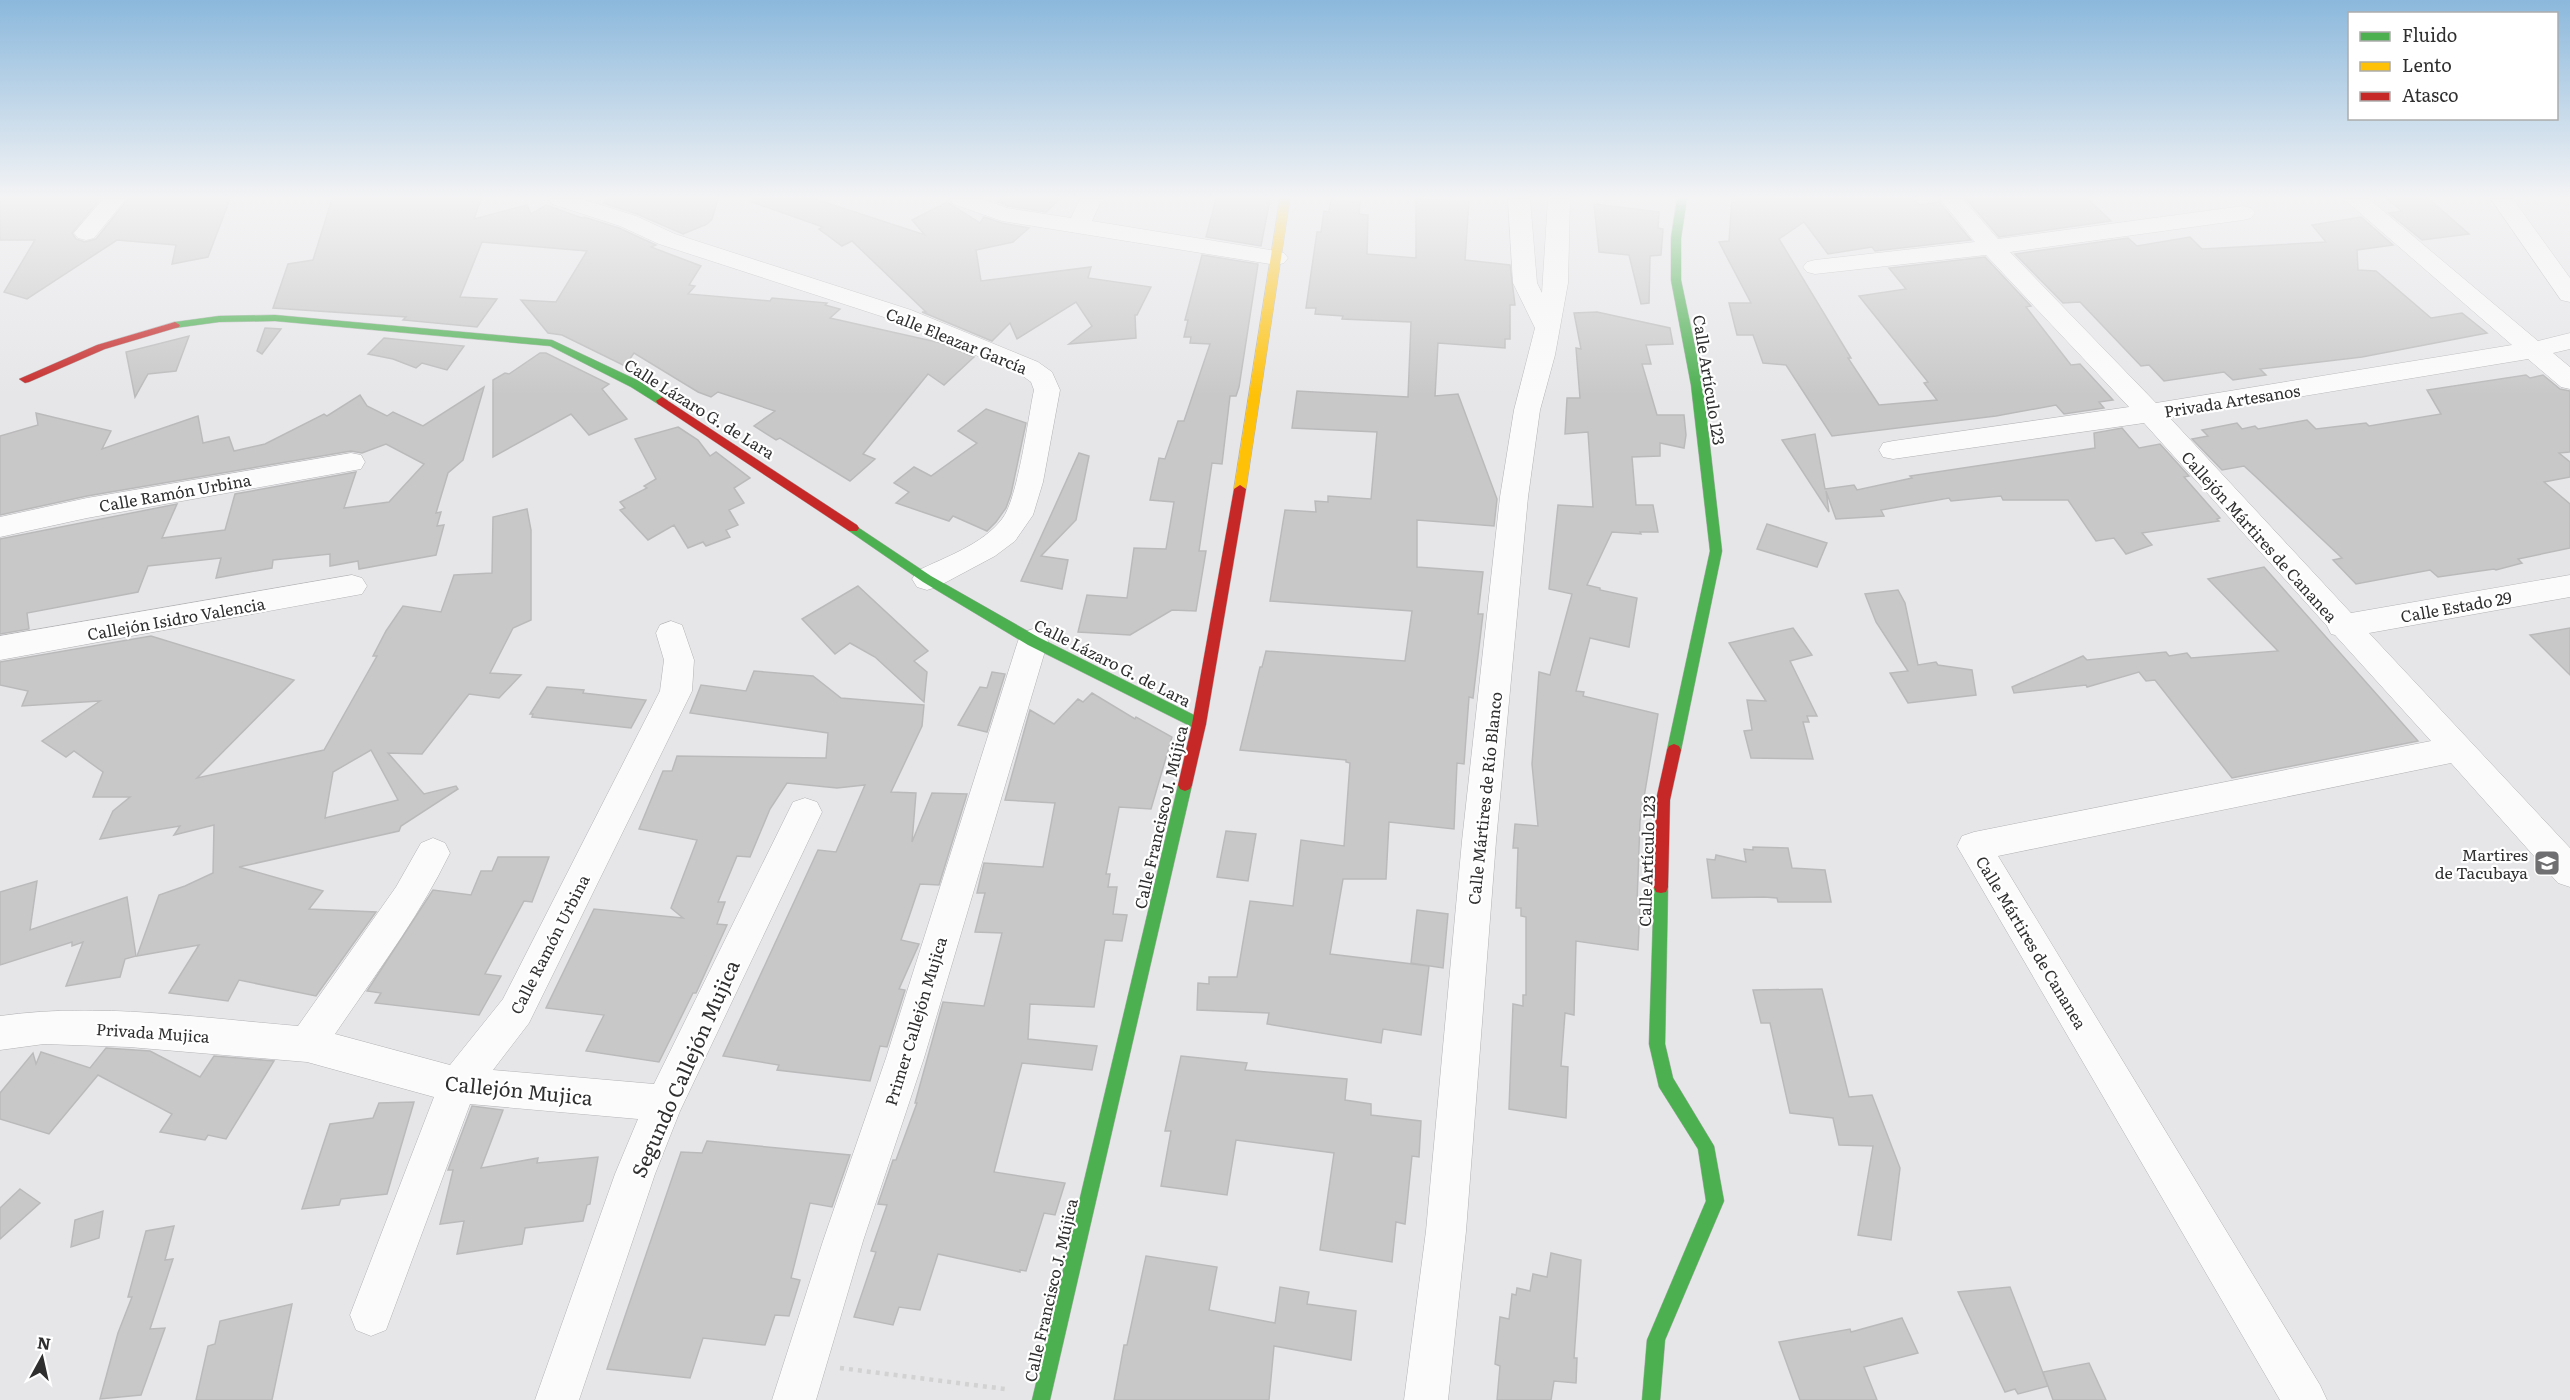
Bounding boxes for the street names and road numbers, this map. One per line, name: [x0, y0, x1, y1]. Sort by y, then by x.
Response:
street label: Calle Eleazar García: [883, 301, 1032, 380]
street label: Calle Artículo 123: [1688, 313, 1732, 447]
street label: Calle Lázaro G. de Lara: [620, 352, 780, 464]
street label: Privada Artesanos: [2162, 377, 2302, 423]
street label: Callejón Mártires de Cananea: [2176, 445, 2344, 627]
street label: Calle Ramón Urbina: [97, 467, 253, 517]
street label: Calle Estado 29: [2399, 584, 2513, 628]
street label: Callejón Isidro Valencia: [85, 590, 267, 645]
street label: Calle Lázaro G. de Lara: [1030, 612, 1196, 712]
street label: Calle Mártires de Río Blanco: [1461, 690, 1507, 906]
street label: Calle Francisco J. Mújica: [1127, 722, 1193, 911]
street label: Calle Artículo 123: [1632, 795, 1660, 927]
street label: Calle Mártires de Cananea: [1971, 851, 2094, 1033]
street label: Calle Ramón Urbina: [503, 870, 595, 1018]
street label: Primer Callejón Mujica: [878, 933, 952, 1108]
street label: Segundo Callejón Mujica: [622, 954, 746, 1182]
street label: Privada Mujica: [95, 1016, 211, 1048]
street label: Callejón Mujica: [444, 1066, 595, 1112]
street label: Calle Francisco J. Mújica: [1017, 1195, 1083, 1384]

